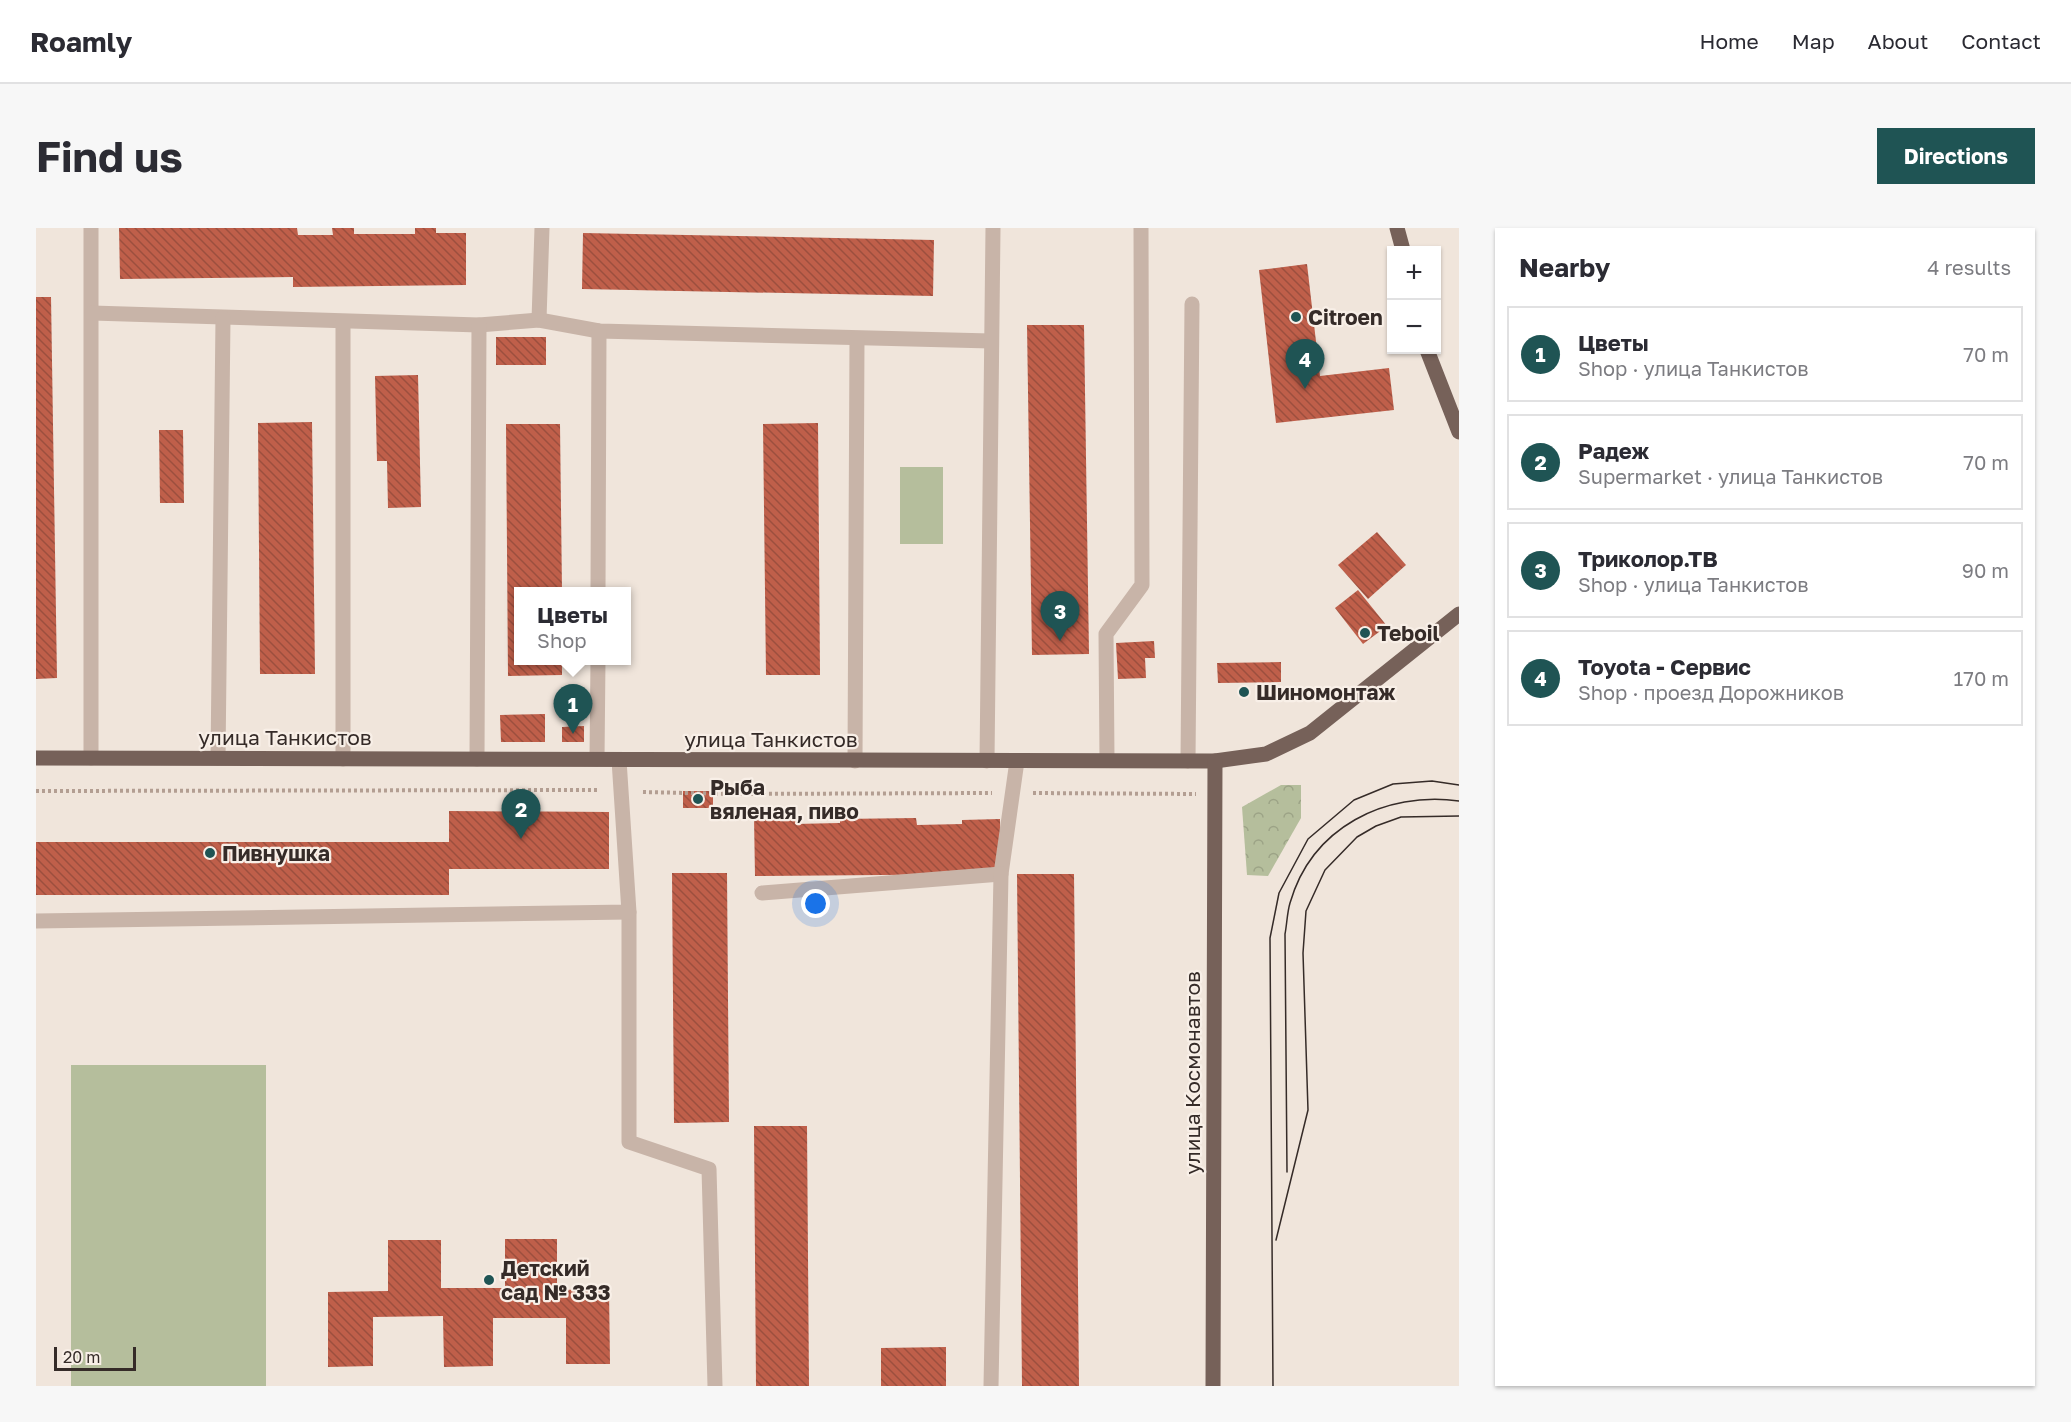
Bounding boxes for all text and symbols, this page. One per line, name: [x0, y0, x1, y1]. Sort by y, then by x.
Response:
text: Roamly: [30, 25, 132, 58]
text: Home: [1699, 28, 1759, 54]
text: Map: [1792, 28, 1835, 54]
text: About: [1868, 28, 1928, 54]
text: Contact: [1961, 28, 2041, 54]
button: Directions: [1877, 128, 2035, 184]
text: Find us: [36, 131, 183, 181]
map controls: [1387, 246, 1441, 354]
button: +: [1387, 246, 1441, 300]
text: Nearby: [1519, 252, 1610, 283]
text: 4 results: [1927, 255, 2011, 279]
button: −: [1387, 300, 1441, 354]
place label: Citroen: [1308, 304, 1383, 330]
marker: Citroen: [1289, 310, 1303, 324]
text: Цветы: [1578, 329, 1649, 356]
pin: 4: [1286, 340, 1324, 389]
text: 1: [1535, 342, 1546, 366]
text: 70 m: [1963, 342, 2009, 366]
text: Shop · улица Танкистов: [1578, 356, 1809, 380]
text: Радеж: [1578, 437, 1649, 464]
text: 2: [1534, 450, 1547, 474]
text: 70 m: [1963, 450, 2009, 474]
text: Supermarket · улица Танкистов: [1578, 464, 1883, 488]
text: Триколор.ТВ: [1578, 545, 1718, 572]
text: 3: [1534, 558, 1547, 582]
text: 90 m: [1962, 558, 2009, 582]
text: Shop · улица Танкистов: [1578, 572, 1809, 596]
popup: [514, 587, 631, 665]
pin: 3: [1040, 592, 1080, 641]
text: Цветы: [537, 601, 608, 628]
place label: Teboil: [1377, 620, 1440, 646]
marker: Teboil: [1358, 626, 1372, 640]
text: Shop: [537, 628, 587, 652]
text: Toyota - Сервис: [1578, 653, 1751, 680]
text: 4: [1534, 666, 1547, 690]
text: 170 m: [1954, 666, 2009, 690]
place label: Шиномонтаж: [1256, 679, 1396, 705]
text: Shop · проезд Дорожников: [1578, 680, 1844, 704]
pin: 1: [554, 684, 592, 734]
marker: Шиномонтаж: [1237, 685, 1251, 699]
street label: улица Танкистов: [198, 724, 372, 750]
street label: улица Танкистов: [684, 726, 858, 752]
place label: Рыба вяленая, пиво: [710, 774, 859, 824]
pin: 2: [502, 790, 540, 839]
marker: Рыба вяленая, пиво: [691, 792, 705, 806]
place label: Пивнушка: [222, 840, 330, 866]
marker: Пивнушка: [203, 846, 217, 860]
your location: [801, 889, 830, 918]
street label: улица Космонавтов: [1179, 971, 1205, 1175]
place label: Детский сад № 333: [501, 1255, 611, 1305]
marker: Детский сад № 333: [482, 1273, 496, 1287]
scale bar: [54, 1344, 136, 1372]
text: 20 m: [63, 1347, 100, 1367]

